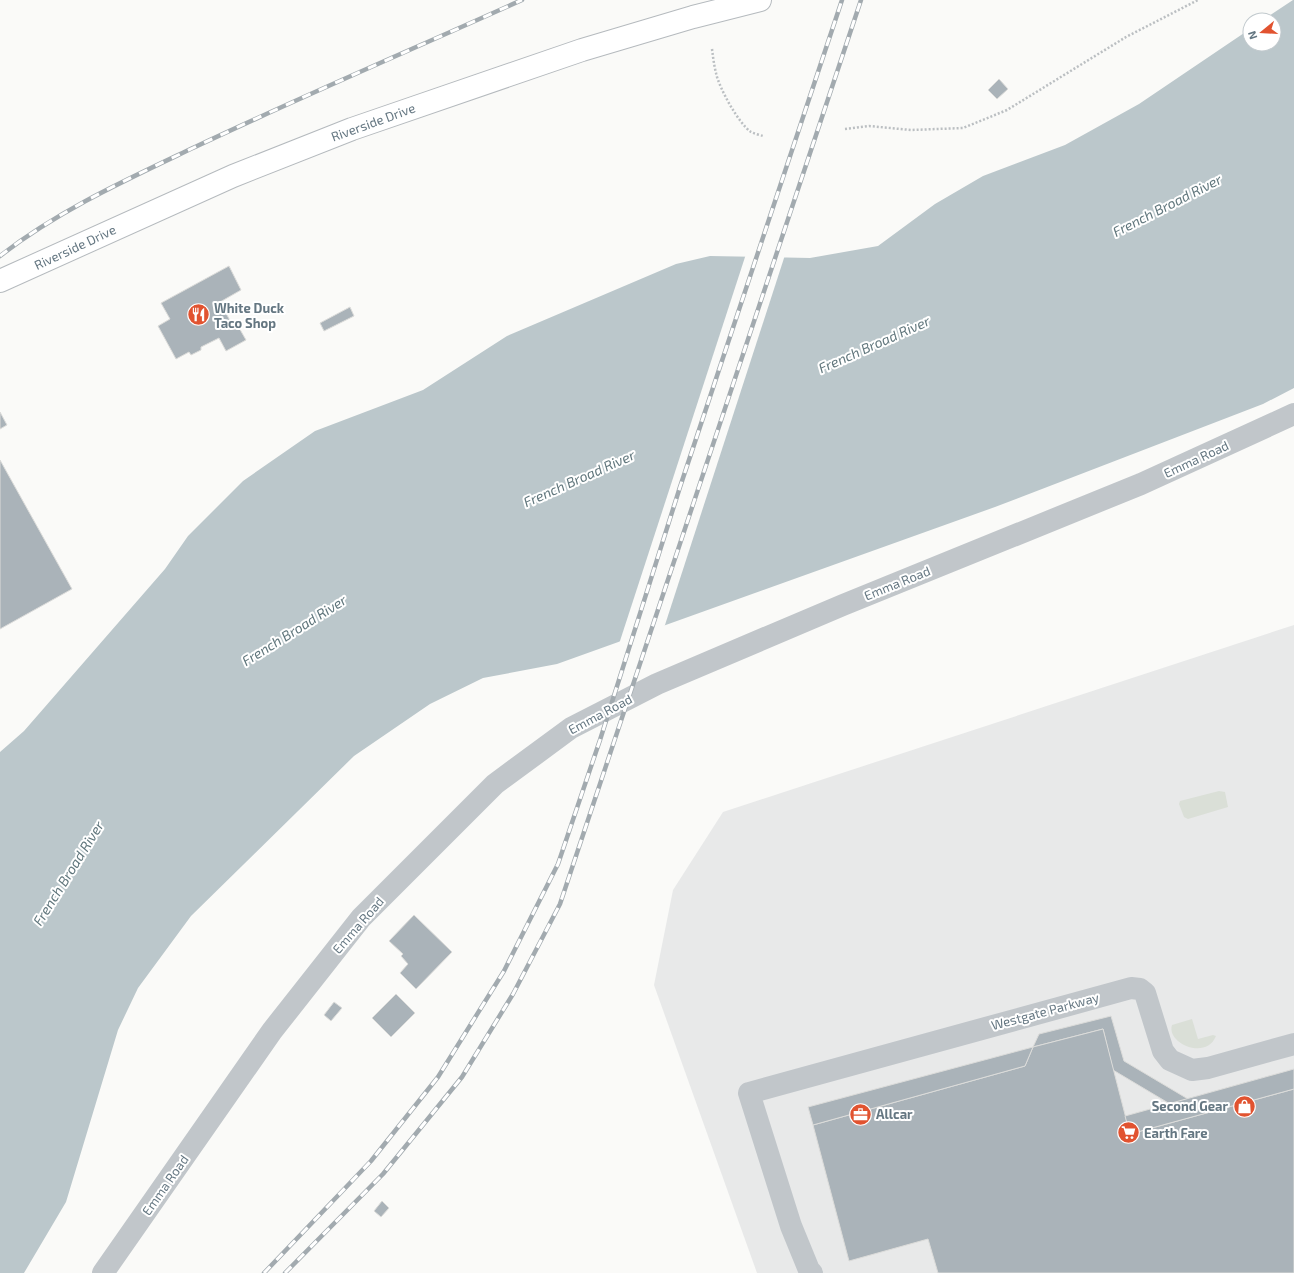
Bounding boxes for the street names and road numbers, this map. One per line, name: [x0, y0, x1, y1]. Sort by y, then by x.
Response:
street label: Riverside Drive: [329, 99, 417, 145]
street label: Riverside Drive: [32, 221, 118, 273]
street label: Emma Road: [1161, 437, 1231, 481]
street label: Emma Road: [862, 562, 932, 604]
street label: Emma Road: [565, 690, 635, 738]
street label: Emma Road: [329, 893, 387, 957]
street label: Westgate Parkway: [989, 989, 1101, 1033]
street label: Emma Road: [138, 1152, 192, 1218]

